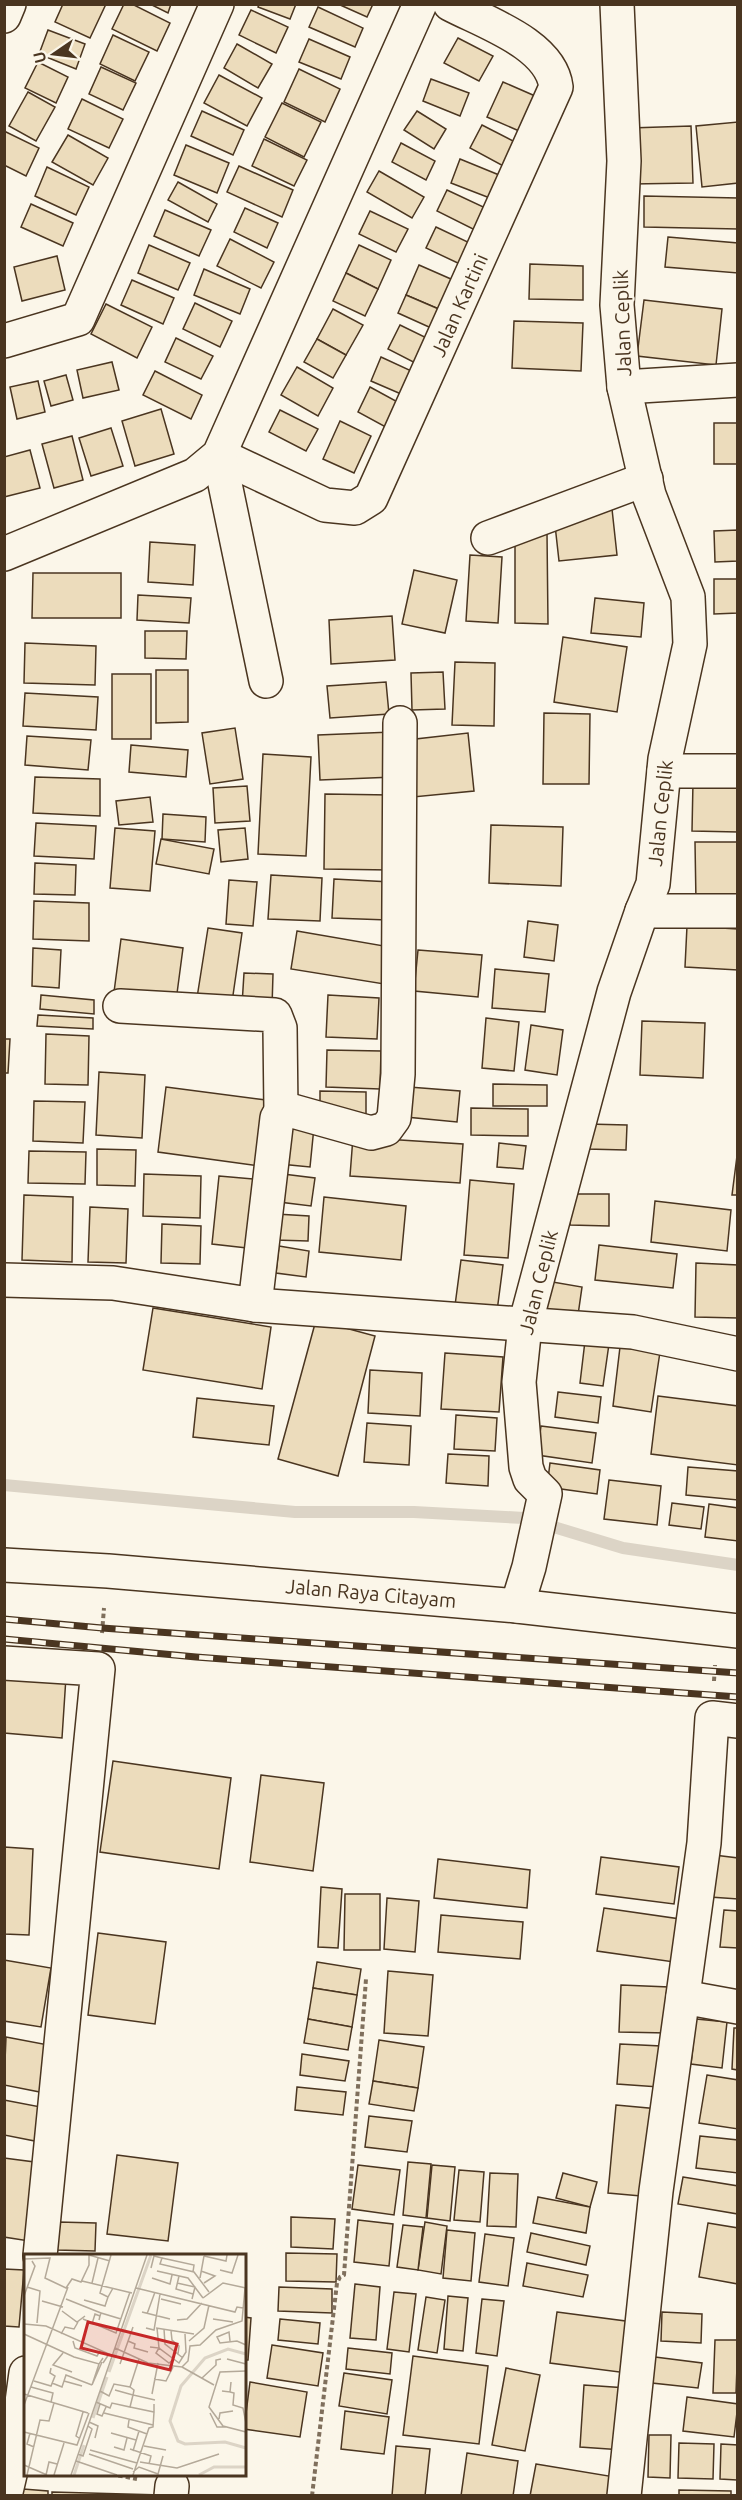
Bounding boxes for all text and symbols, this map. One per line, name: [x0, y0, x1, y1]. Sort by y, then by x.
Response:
north arrow: [24, 24, 84, 84]
text: U: [29, 50, 50, 65]
street label: Jalan Kartini: [426, 250, 492, 360]
street label: Jalan Ceplik: [609, 269, 635, 377]
street label: Jalan Ceplik: [643, 759, 677, 867]
street label: Jalan Ceplik: [514, 1227, 562, 1337]
street label: Jalan Raya Citayam: [285, 1574, 457, 1612]
inset map: [24, 2254, 246, 2476]

